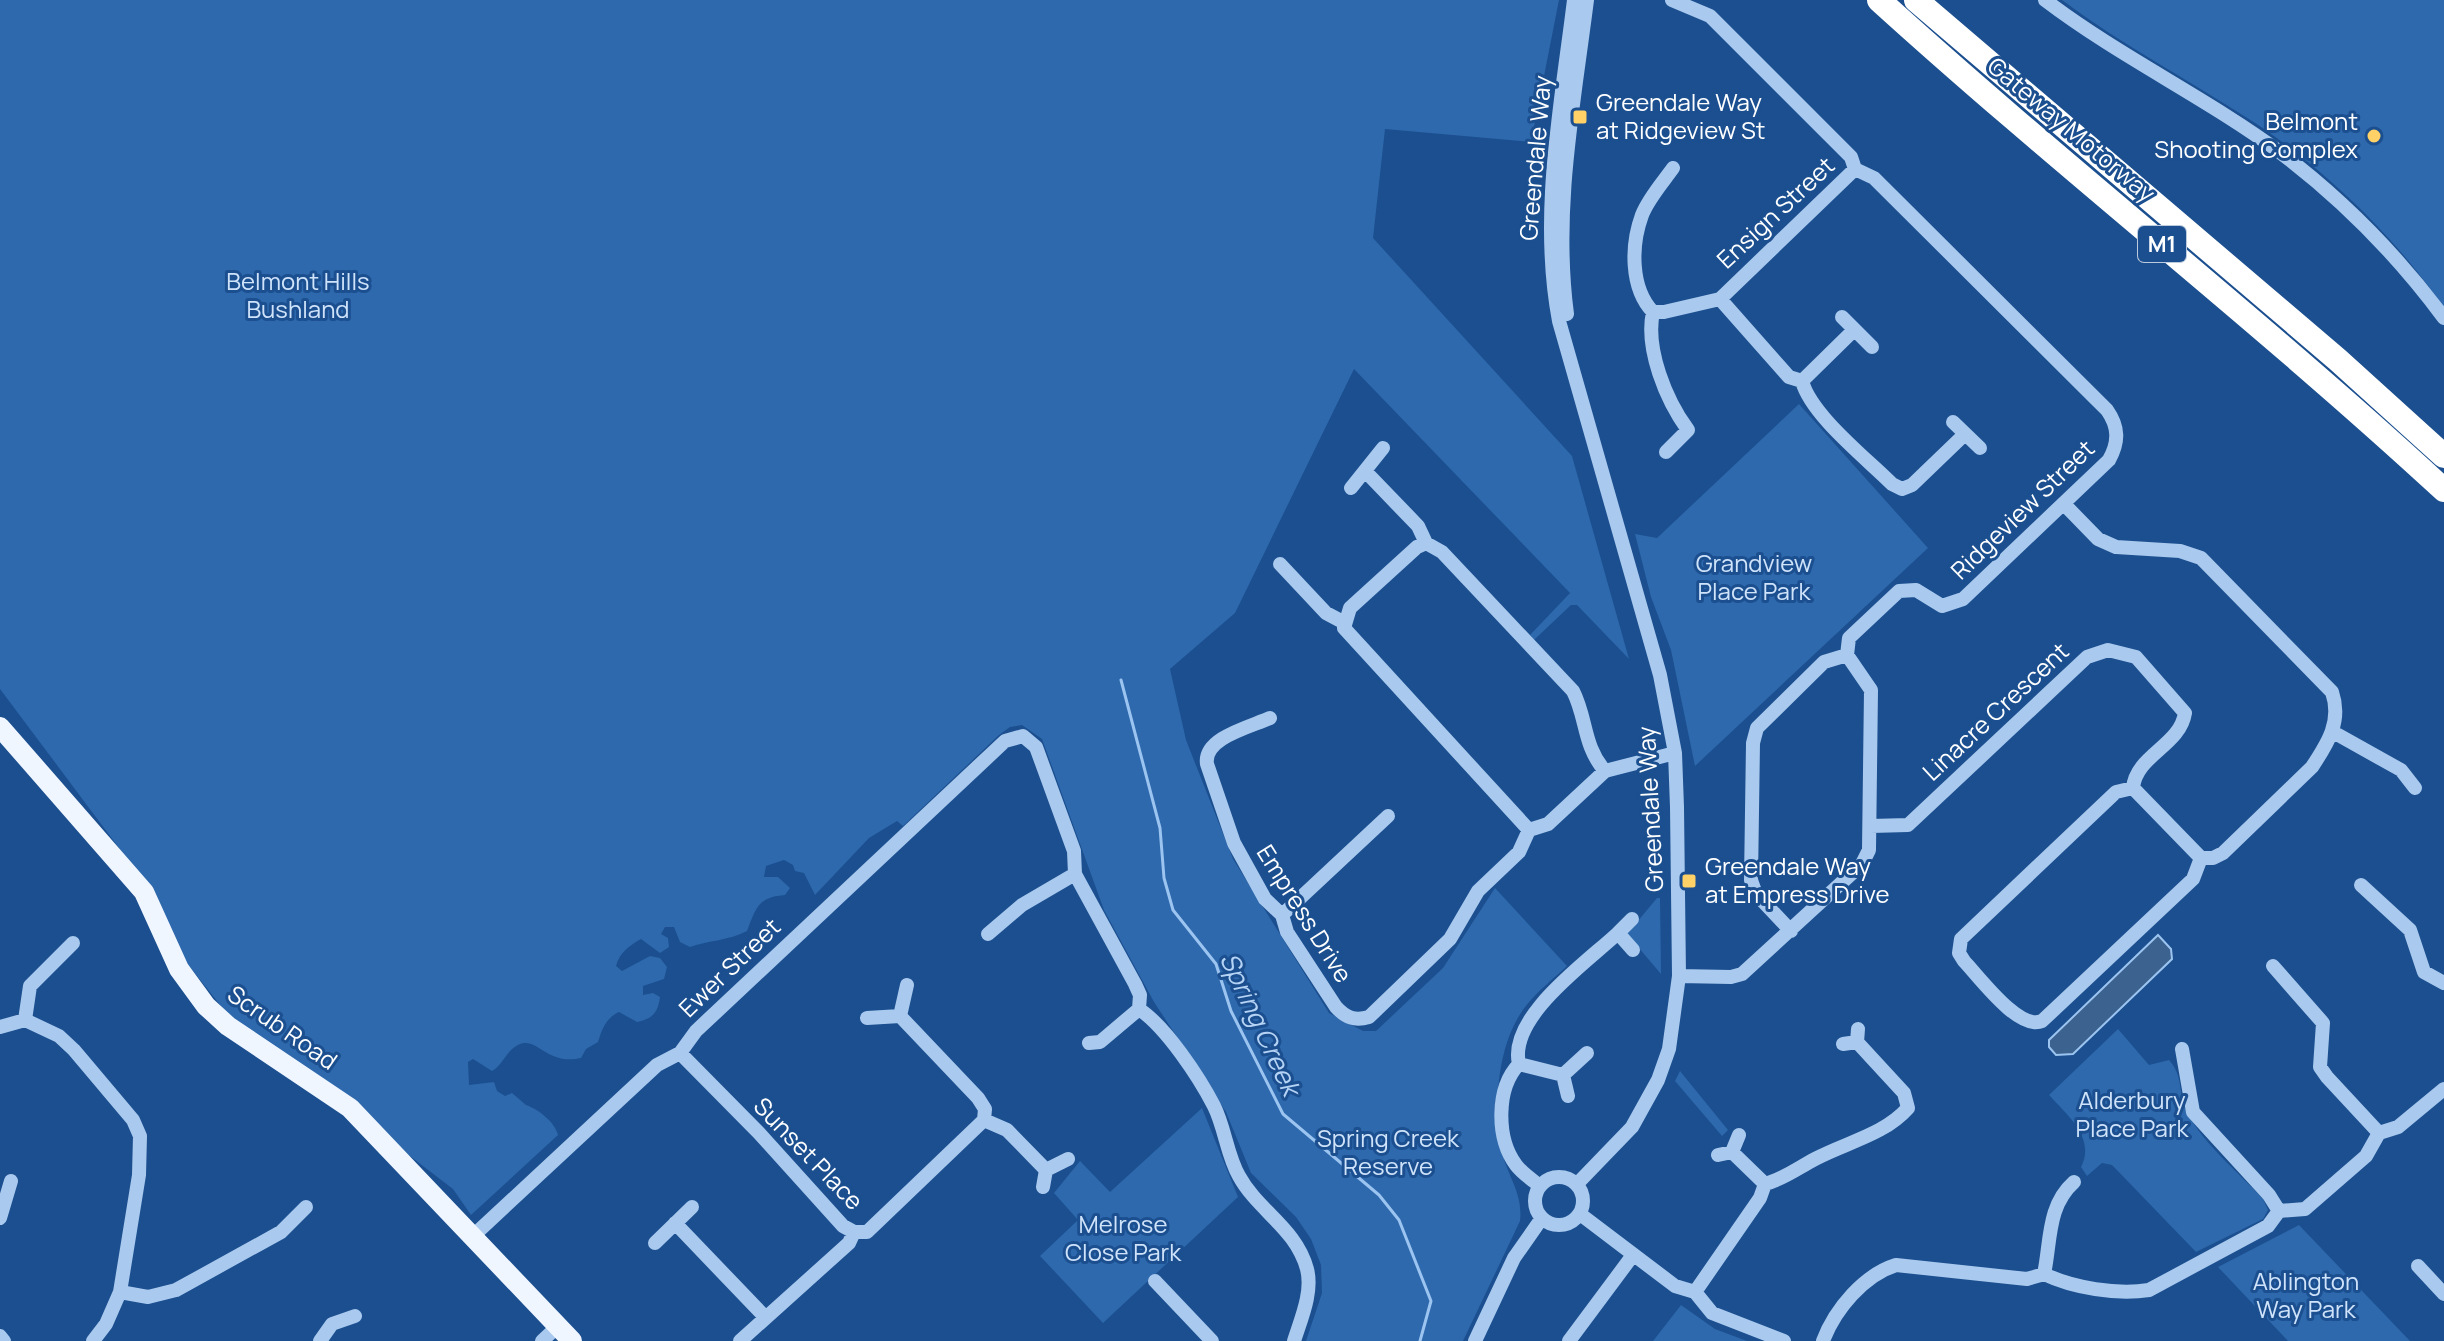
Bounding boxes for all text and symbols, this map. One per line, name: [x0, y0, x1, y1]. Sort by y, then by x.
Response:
street label: Gateway Motorway: [1981, 49, 2163, 209]
street label: Greendale Way: [1511, 73, 1558, 242]
place label: Greendale Way at Ridgeview St: [1596, 85, 1765, 146]
place label: Belmont Shooting Complex: [2154, 104, 2358, 165]
marker: Greendale Way at Ridgeview St: [1571, 108, 1589, 126]
marker: Belmont Shooting Complex: [2365, 127, 2383, 145]
street label: Ensign Street: [1709, 149, 1841, 275]
road number: M1: [2138, 226, 2186, 262]
park label: Belmont Hills Bushland: [226, 264, 370, 325]
street label: Ridgeview Street: [1943, 432, 2101, 586]
park label: Grandview Place Park: [1696, 546, 1812, 607]
street label: Linacre Crescent: [1915, 635, 2075, 787]
street label: Greendale Way: [1629, 725, 1670, 893]
street label: Empress Drive: [1250, 838, 1361, 988]
place label: Greendale Way at Empress Drive: [1705, 849, 1890, 910]
marker: Greendale Way at Empress Drive: [1680, 872, 1698, 890]
street label: Ewer Street: [671, 910, 787, 1024]
water label: Spring Creek: [1212, 946, 1311, 1105]
street label: Scrub Road: [221, 977, 344, 1077]
park label: Alderbury Place Park: [2075, 1083, 2190, 1144]
street label: Sunset Place: [747, 1089, 871, 1216]
park label: Spring Creek Reserve: [1317, 1121, 1460, 1182]
park label: Melrose Close Park: [1065, 1207, 1182, 1268]
park label: Ablington Way Park: [2253, 1264, 2359, 1325]

